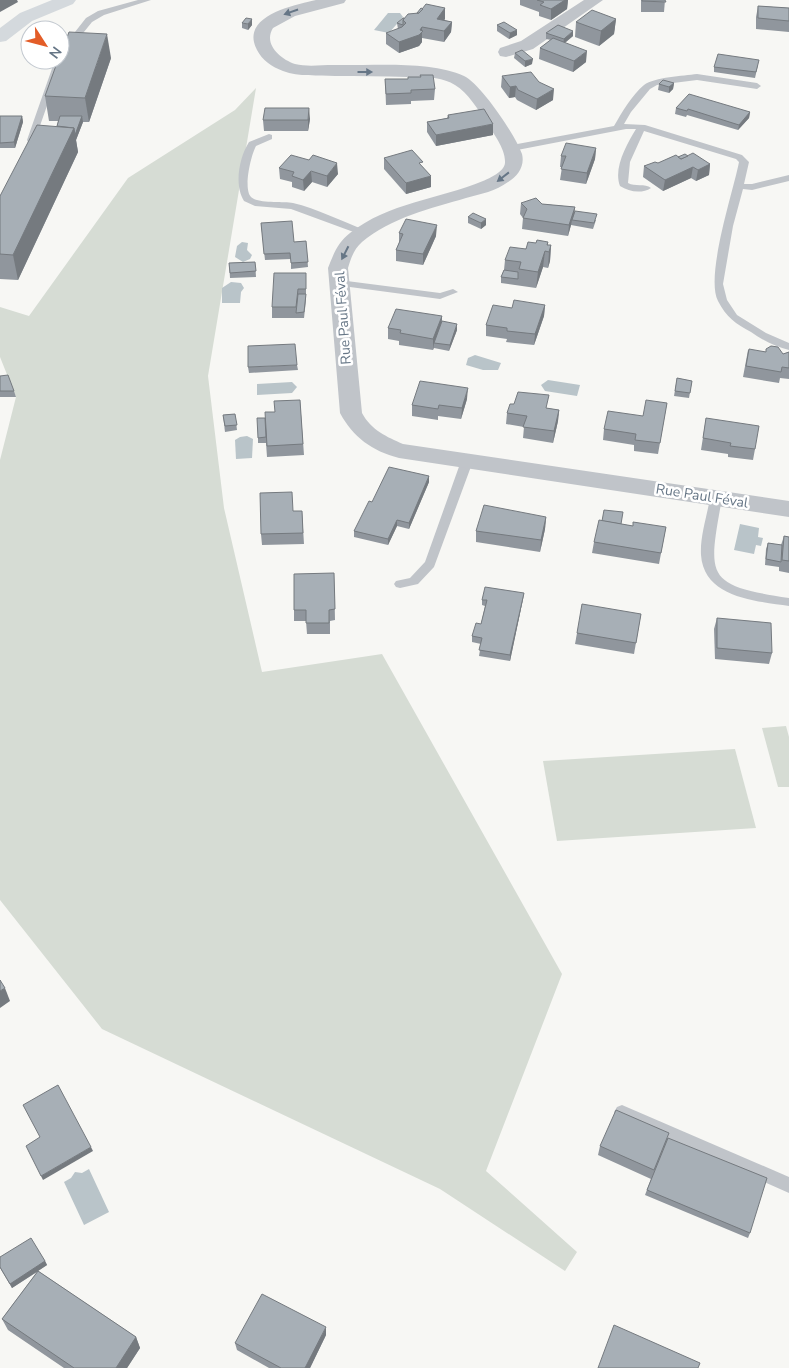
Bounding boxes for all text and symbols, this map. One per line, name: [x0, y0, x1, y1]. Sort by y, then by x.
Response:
one-way arrow: [283, 8, 298, 16]
north arrow: [20, 20, 70, 70]
text: N: [44, 43, 66, 62]
one-way arrow: [357, 68, 373, 76]
one-way arrow: [497, 171, 510, 182]
one-way arrow: [340, 246, 349, 261]
street label: Rue Paul Féval: [330, 270, 356, 365]
street label: Rue Paul Féval: [654, 479, 750, 513]

